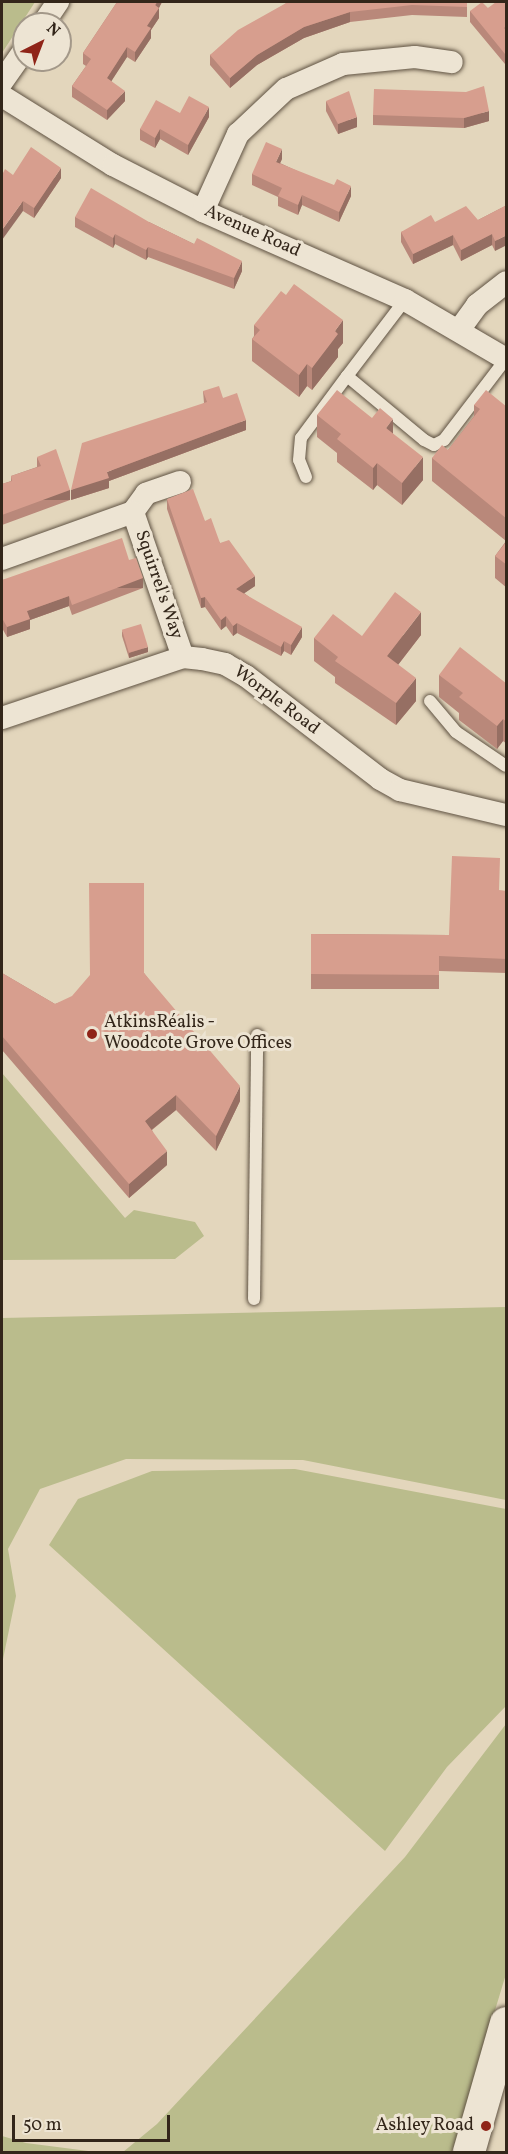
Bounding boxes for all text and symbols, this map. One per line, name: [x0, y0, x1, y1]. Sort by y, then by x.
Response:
north arrow: [12, 12, 72, 72]
text: N: [41, 18, 64, 42]
street label: Avenue Road: [201, 201, 303, 263]
street label: Squirrel's Way: [129, 528, 187, 642]
street label: Worple Road: [229, 662, 323, 740]
place label: AtkinsRéalis - Woodcote Grove Offices: [104, 1013, 292, 1056]
marker: AtkinsRéalis - Woodcote Grove Offices: [85, 1027, 99, 1041]
scale bar: [15, 2103, 172, 2141]
text: 50 m: [23, 2113, 62, 2138]
place label: Ashley Road: [375, 2115, 474, 2137]
marker: Ashley Road: [479, 2119, 493, 2133]

